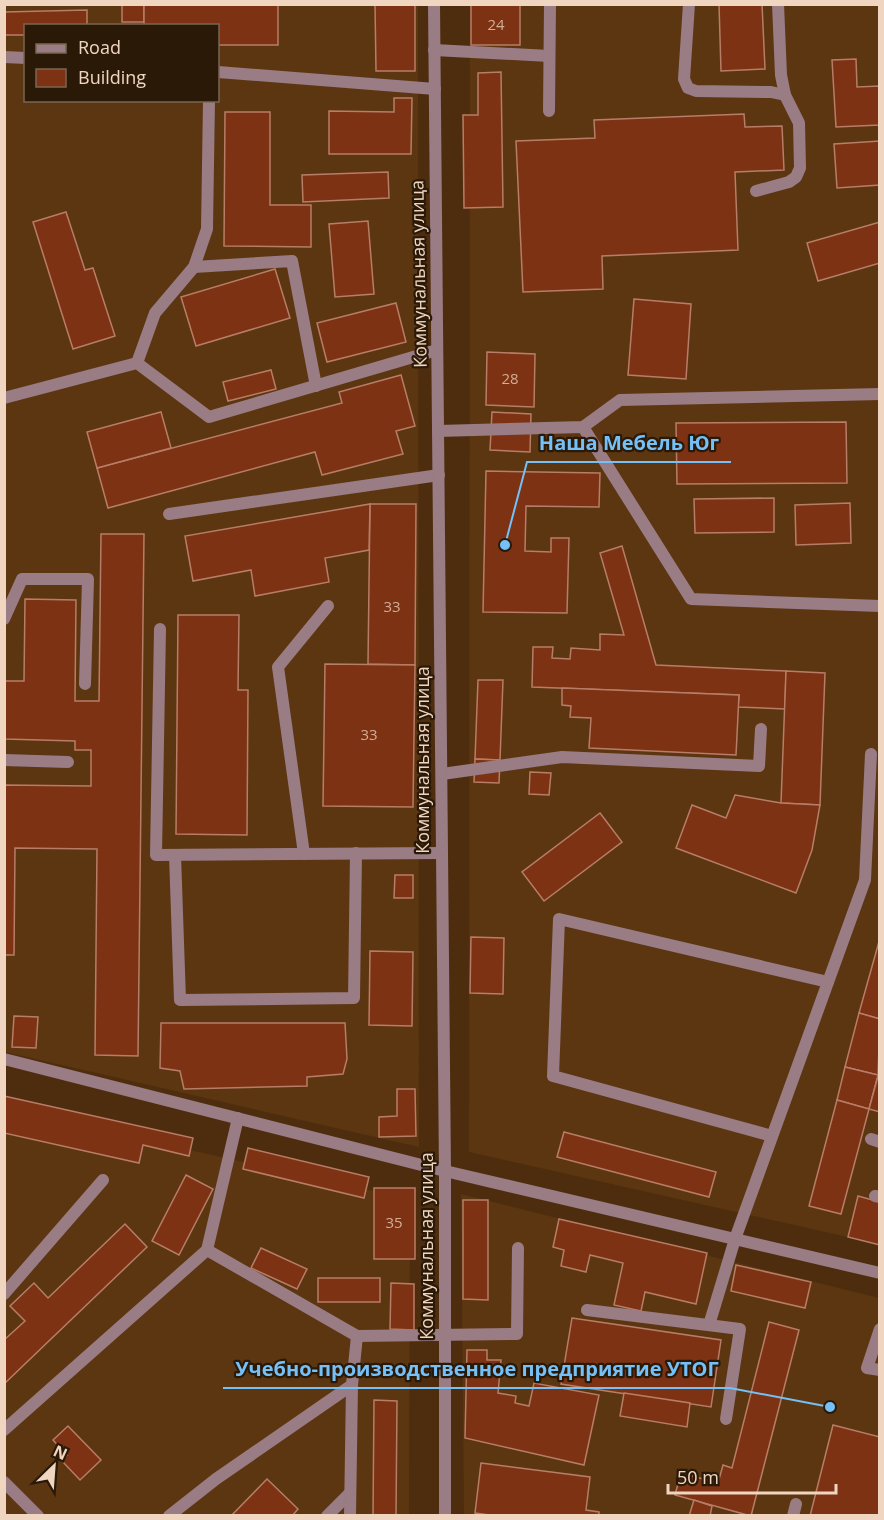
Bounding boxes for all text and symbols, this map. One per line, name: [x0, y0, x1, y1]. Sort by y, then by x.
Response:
house number: 24: [487, 14, 505, 34]
legend: [24, 24, 219, 102]
text: Road: [78, 35, 121, 59]
text: Building: [78, 65, 146, 89]
street label: Коммунальная улица: [404, 180, 432, 368]
house number: 28: [501, 368, 519, 388]
callout: Наша Мебель Юг: [527, 424, 731, 462]
text: Наша Мебель Юг: [539, 429, 720, 456]
house number: 33: [383, 596, 401, 616]
street label: Коммунальная улица: [410, 666, 434, 854]
house number: 33: [360, 724, 378, 744]
street label: Коммунальная улица: [414, 1152, 438, 1340]
house number: 35: [385, 1212, 403, 1232]
callout: Учебно-производственное предприятие УТОГ: [223, 1350, 730, 1388]
text: Учебно-производственное предприятие УТОГ: [235, 1355, 719, 1382]
north arrow: [24, 1436, 84, 1496]
text: N: [50, 1440, 71, 1465]
scale bar: [668, 1457, 836, 1495]
text: 50 m: [677, 1465, 719, 1489]

